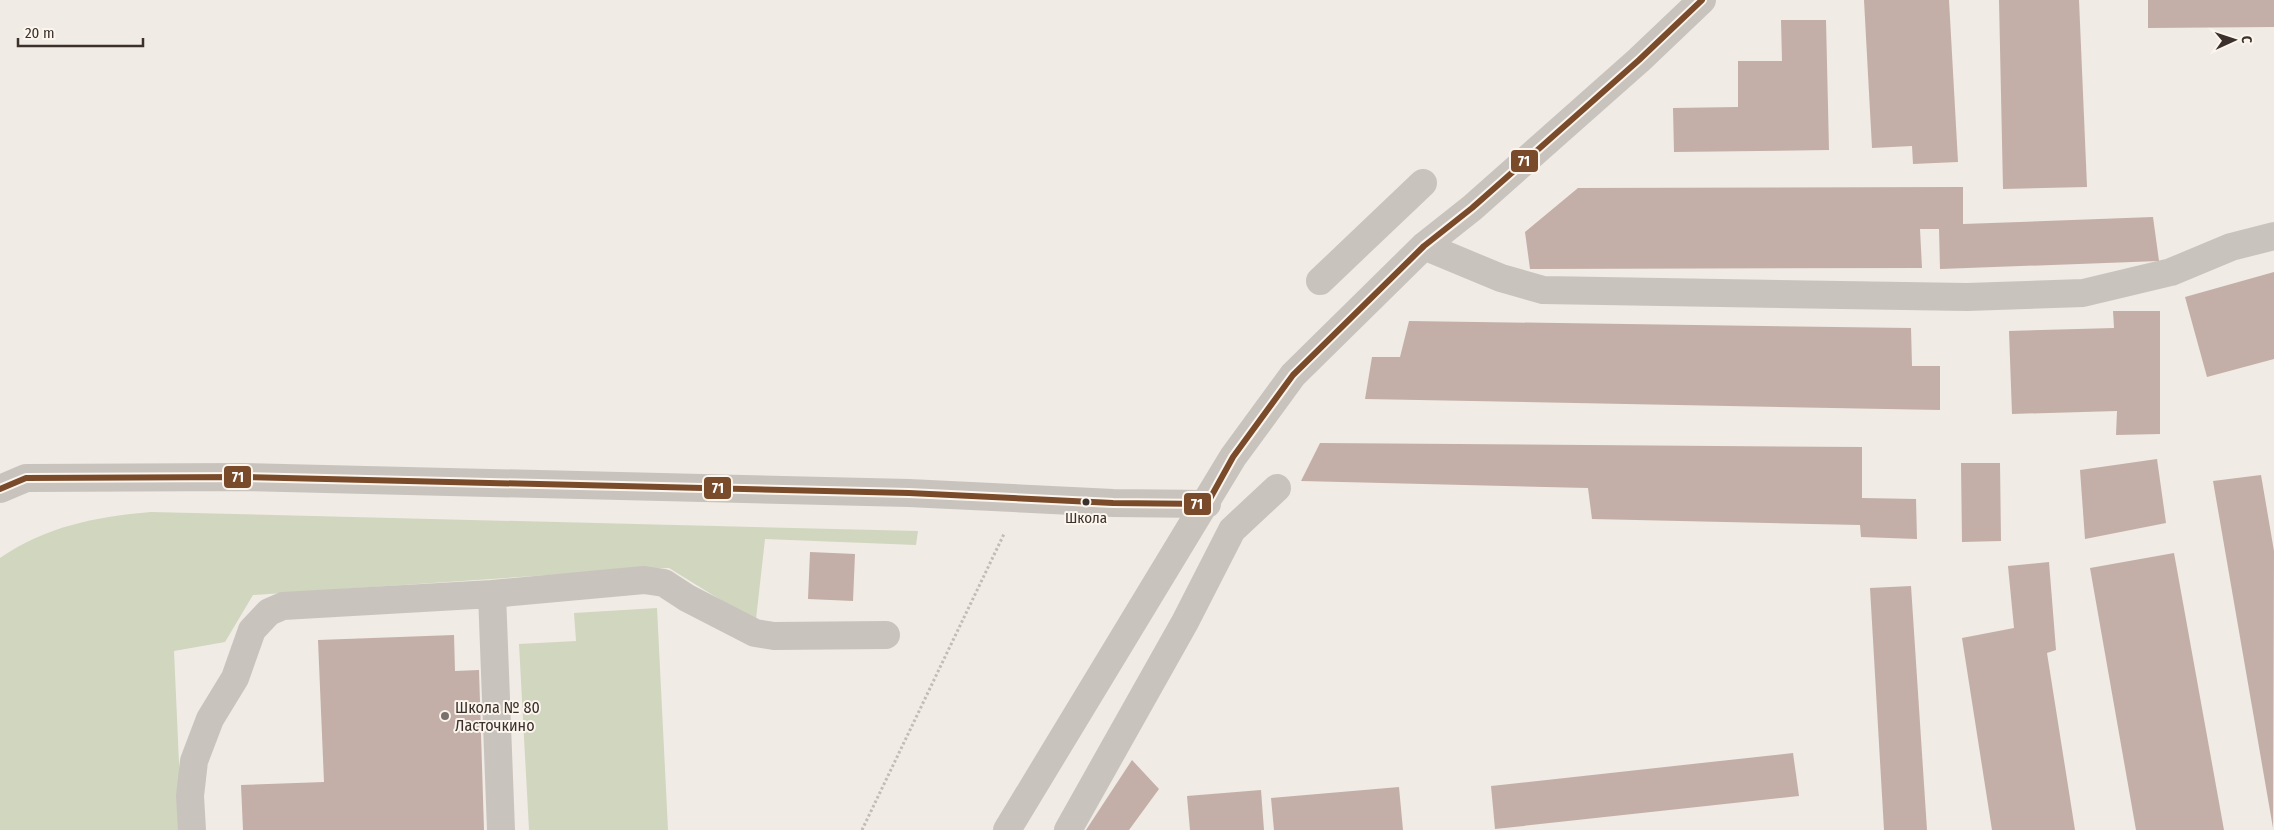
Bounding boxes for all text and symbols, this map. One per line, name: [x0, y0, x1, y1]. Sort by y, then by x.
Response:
scale bar: [18, 15, 142, 47]
north arrow: [2209, 15, 2259, 65]
text: 20 m: [25, 24, 55, 42]
text: С: [2238, 35, 2255, 44]
line badge: 71: [1510, 149, 1539, 173]
text: 71: [1518, 153, 1530, 170]
line badge: 71: [223, 465, 252, 489]
text: 71: [232, 469, 244, 486]
line badge: 71: [703, 476, 732, 500]
text: 71: [712, 480, 724, 497]
line badge: 71: [1183, 492, 1212, 516]
text: 71: [1191, 496, 1203, 513]
marker: Школа: [1081, 497, 1091, 507]
place label: Школа: [1065, 509, 1107, 527]
place label: Школа № 80 Ласточкино: [455, 698, 540, 735]
marker: Школа № 80 Ласточкино: [439, 710, 451, 722]

